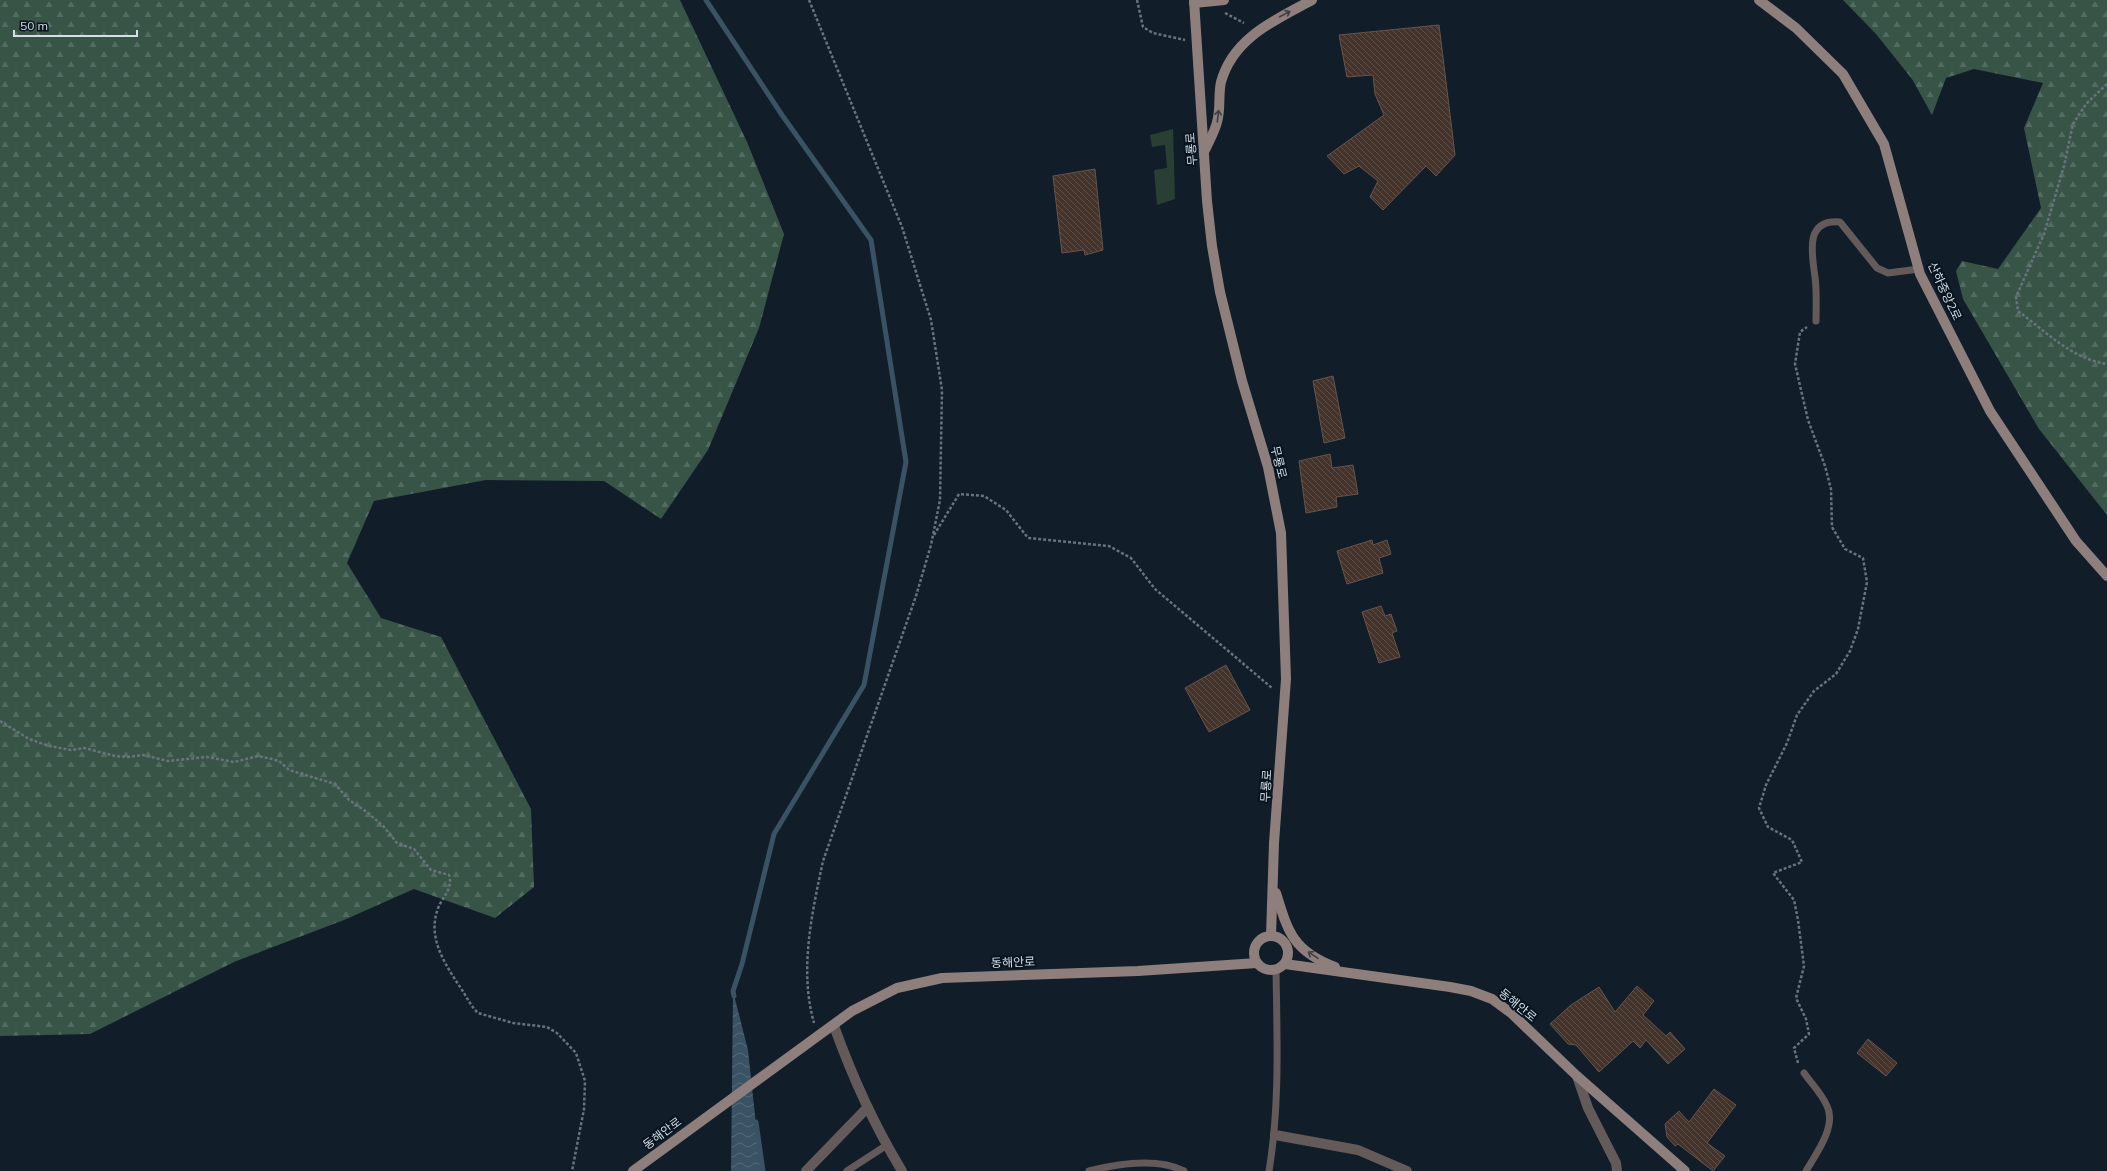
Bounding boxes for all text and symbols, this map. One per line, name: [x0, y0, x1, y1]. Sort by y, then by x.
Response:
one-way arrow: [1279, 10, 1291, 18]
scale bar: [14, 12, 137, 38]
text: 50 m: [20, 18, 48, 33]
one-way arrow: [1214, 110, 1222, 123]
street label: 무룡로: [1182, 132, 1200, 166]
street label: 산하중앙2로: [1925, 260, 1965, 322]
street label: 무룡로: [1268, 444, 1290, 480]
street label: 무룡로: [1257, 769, 1275, 803]
one-way arrow: [1307, 951, 1318, 959]
street label: 동해안로: [991, 954, 1035, 970]
street label: 동해안로: [1496, 985, 1540, 1025]
street label: 동해안로: [640, 1114, 684, 1152]

